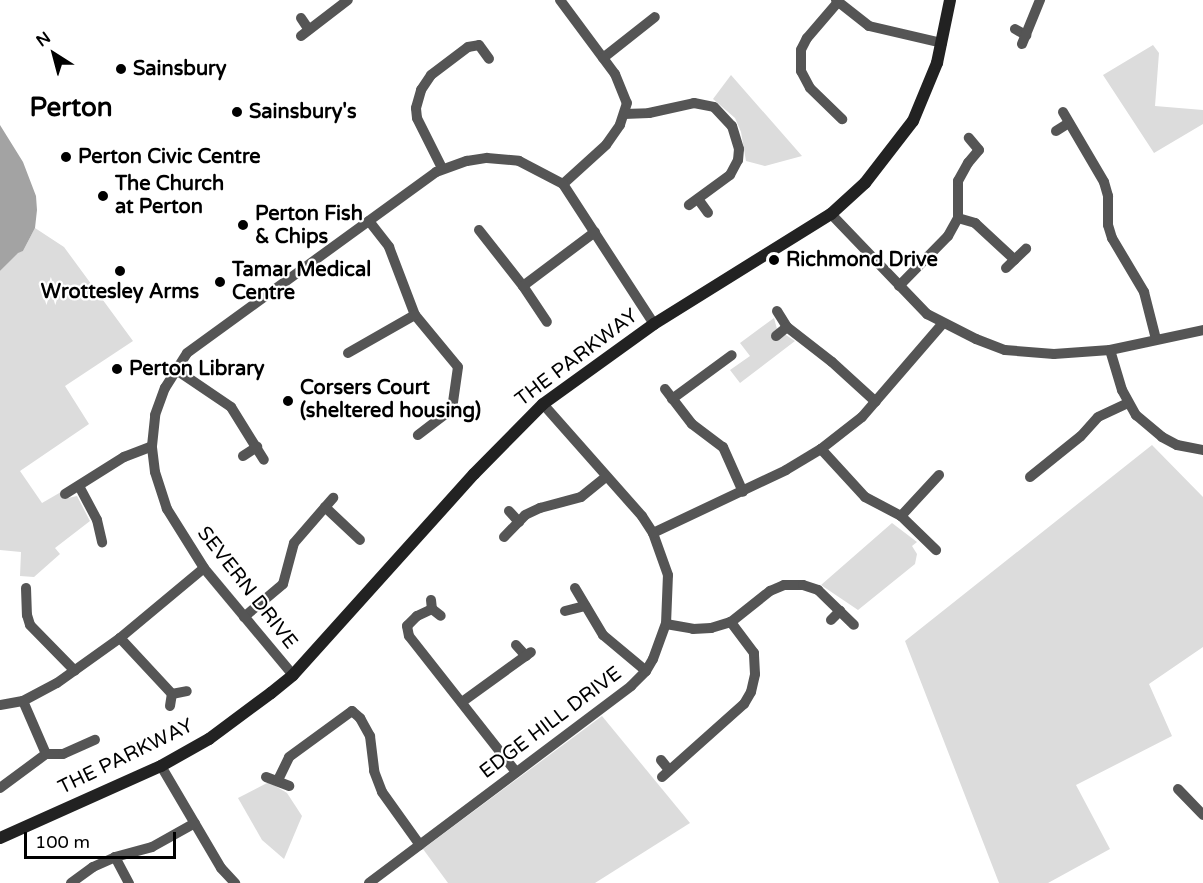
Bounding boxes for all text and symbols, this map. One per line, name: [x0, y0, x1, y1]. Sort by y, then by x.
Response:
north arrow: [24, 24, 84, 84]
text: N: [32, 28, 54, 51]
place label: Sainsbury: [133, 57, 227, 81]
marker: Sainsbury: [114, 62, 128, 76]
district label: Perton: [29, 92, 113, 124]
place label: Sainsbury's: [249, 100, 357, 124]
marker: Sainsbury's: [230, 105, 244, 119]
place label: Perton Civic Centre: [78, 145, 261, 169]
marker: Perton Civic Centre: [59, 150, 73, 164]
place label: The Church at Perton: [115, 172, 224, 219]
marker: The Church at Perton: [96, 189, 110, 203]
place label: Perton Fish & Chips: [255, 202, 363, 249]
marker: Perton Fish & Chips: [236, 218, 250, 232]
place label: Richmond Drive: [786, 248, 938, 272]
marker: Richmond Drive: [767, 253, 781, 267]
place label: Tamar Medical Centre: [232, 258, 371, 305]
marker: Wrottesley Arms: [113, 264, 127, 278]
marker: Tamar Medical Centre: [213, 275, 227, 289]
place label: Wrottesley Arms: [41, 280, 199, 304]
street label: THE PARKWAY: [511, 304, 643, 412]
place label: Perton Library: [129, 357, 265, 381]
marker: Perton Library: [110, 362, 124, 376]
place label: Corsers Court (sheltered housing): [300, 377, 481, 424]
marker: Corsers Court (sheltered housing): [281, 394, 295, 408]
street label: SEVERN DRIVE: [192, 522, 302, 654]
street label: EDGE HILL DRIVE: [475, 662, 627, 784]
street label: THE PARKWAY: [55, 714, 197, 800]
scale bar: [27, 820, 178, 858]
text: 100 m: [35, 831, 90, 853]

